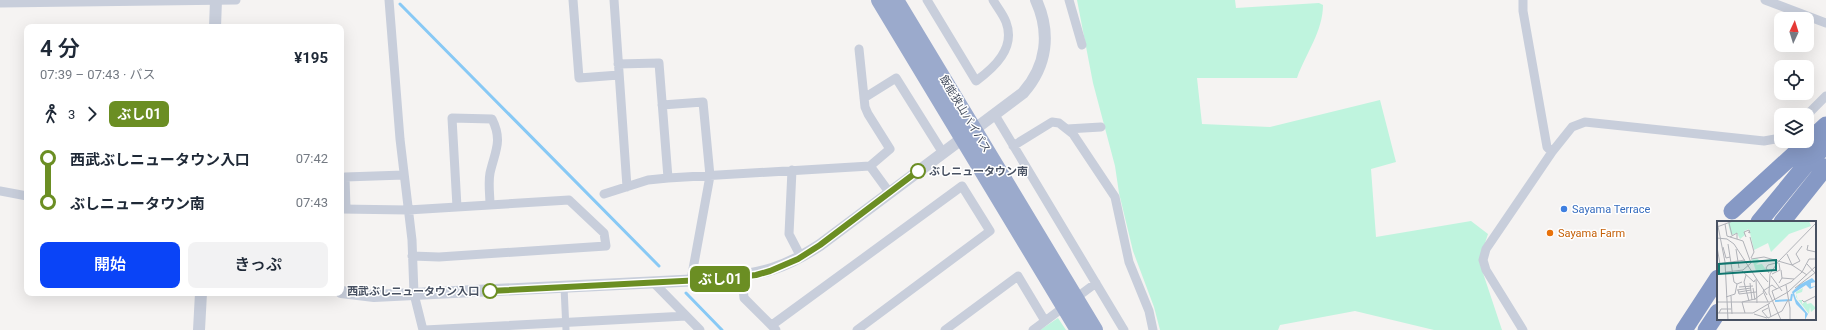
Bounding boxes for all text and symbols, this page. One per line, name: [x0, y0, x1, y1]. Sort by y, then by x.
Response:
north arrow: [1774, 12, 1814, 52]
map controls: [1774, 12, 1814, 148]
text: 4 分: [40, 36, 80, 61]
text: ¥195: [294, 49, 328, 67]
button: locate: [1774, 60, 1814, 100]
text: 07:39 – 07:43 · バス: [40, 67, 156, 82]
street label: 飯能狭山バイパス: [937, 73, 993, 155]
icon: walk: [40, 103, 62, 125]
icon: forward: [81, 103, 103, 125]
text: ぶし01: [117, 106, 161, 122]
text: 3: [68, 107, 75, 122]
button: layers: [1774, 108, 1814, 148]
text: 西武ぶしニュータウン入口: [70, 151, 250, 169]
text: 07:42: [296, 151, 328, 166]
marker: ぶしニュータウン南: [910, 163, 926, 179]
place label: ぶしニュータウン南: [929, 165, 1028, 178]
text: ぶしニュータウン南: [70, 195, 205, 213]
text: 07:43: [296, 195, 328, 210]
place label: Sayama Terrace: [1572, 203, 1651, 216]
marker: Sayama Terrace: [1559, 204, 1569, 214]
inset map: [1717, 221, 1816, 320]
place label: Sayama Farm: [1558, 227, 1625, 240]
marker: Sayama Farm: [1545, 228, 1555, 238]
button: 開始: [40, 242, 180, 288]
button: きっぷ: [188, 242, 328, 288]
line badge: ぶし01: [692, 266, 748, 292]
text: ぶし01: [698, 271, 742, 287]
marker: 西武ぶしニュータウン入口: [482, 283, 498, 299]
place label: 西武ぶしニュータウン入口: [347, 285, 479, 298]

